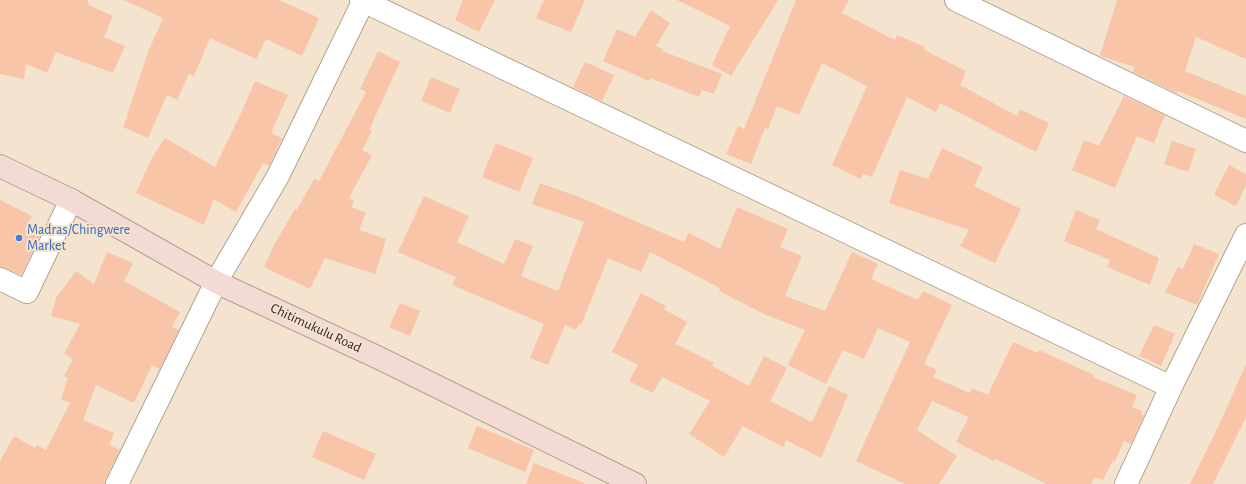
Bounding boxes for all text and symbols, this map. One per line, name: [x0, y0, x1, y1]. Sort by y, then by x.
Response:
place label: Madras/Chingwere Market: [27, 222, 130, 254]
marker: Madras/Chingwere Market: [14, 233, 24, 243]
street label: Chitimukulu Road: [268, 300, 364, 356]

